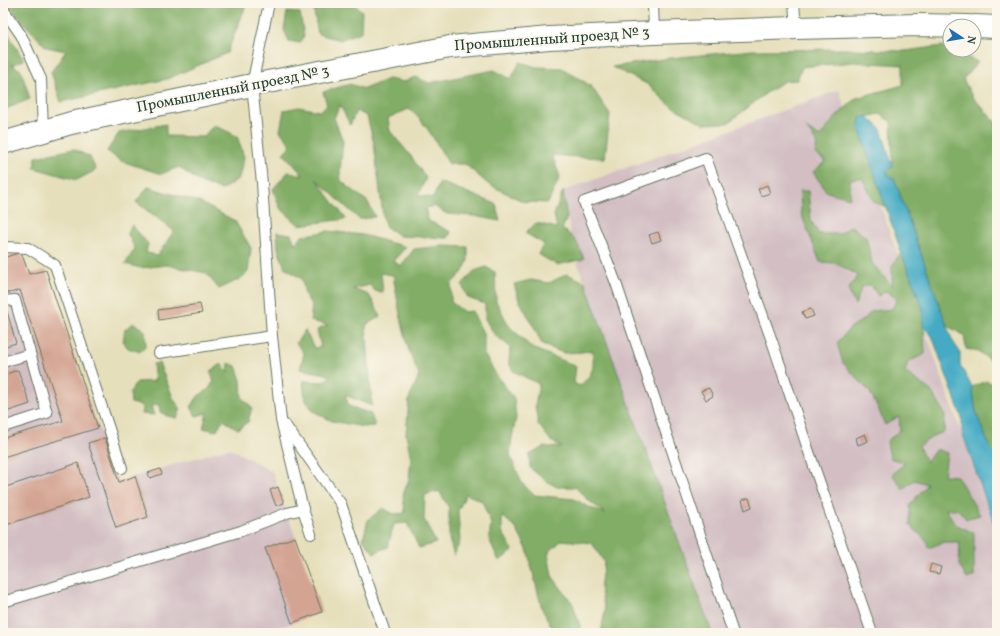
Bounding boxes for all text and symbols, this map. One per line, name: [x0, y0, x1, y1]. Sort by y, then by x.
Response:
north arrow: [942, 18, 982, 58]
street label: Промышленный проезд № 3: [454, 23, 650, 57]
text: N: [962, 34, 978, 45]
street label: Промышленный проезд № 3: [135, 61, 331, 119]

